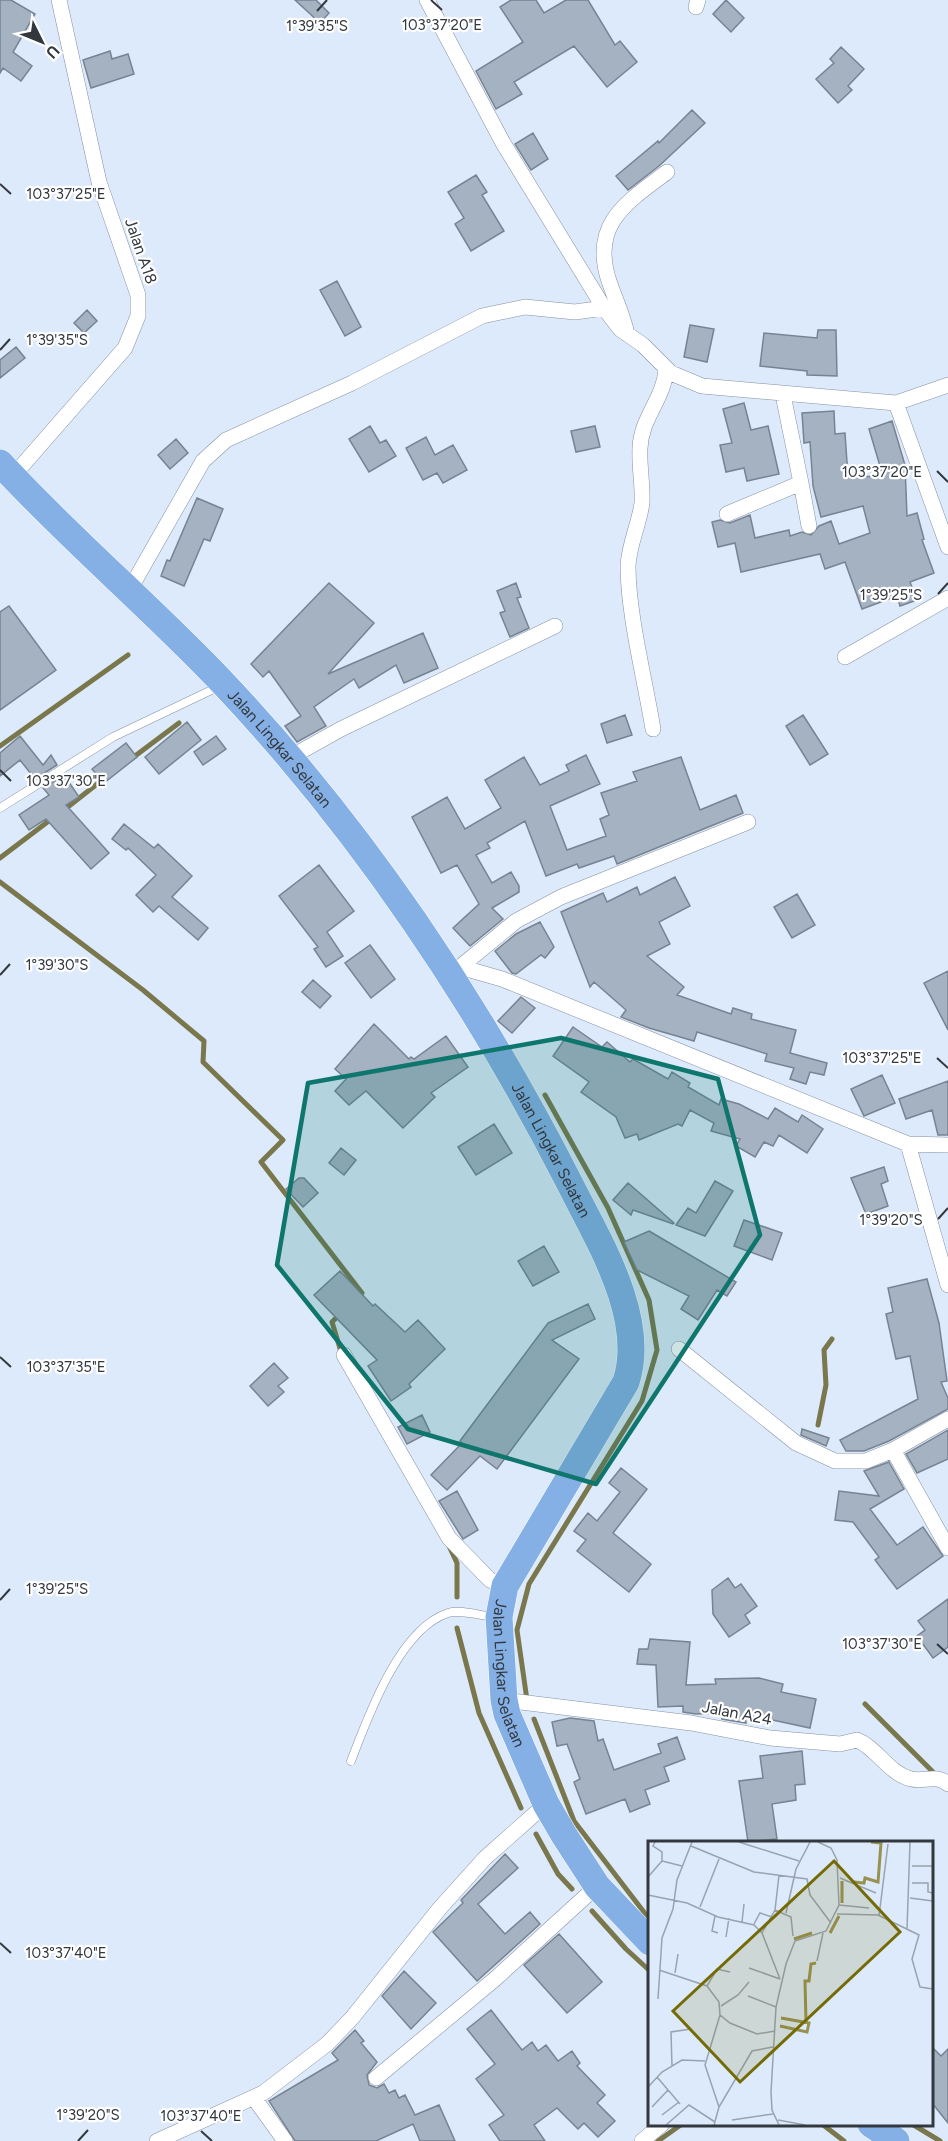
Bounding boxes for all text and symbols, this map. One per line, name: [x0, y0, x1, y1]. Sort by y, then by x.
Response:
north arrow: [12, 12, 72, 72]
text: 103°37'20"E: [402, 16, 482, 34]
text: 1°39'35"S: [286, 17, 348, 35]
text: U: [42, 41, 63, 62]
text: 103°37'25"E: [26, 185, 106, 203]
street label: Jalan A18: [121, 216, 161, 286]
text: 1°39'35"S: [26, 331, 88, 349]
text: 103°37'20"E: [842, 463, 922, 481]
text: 1°39'25"S: [860, 586, 922, 604]
street label: Jalan Lingkar Selatan: [224, 685, 336, 811]
text: 103°37'30"E: [26, 772, 106, 790]
text: 1°39'30"S: [25, 956, 89, 974]
text: 103°37'25"E: [842, 1049, 922, 1067]
street label: Jalan Lingkar Selatan: [508, 1079, 595, 1220]
text: 1°39'20"S: [859, 1211, 923, 1229]
text: 103°37'35"E: [26, 1358, 106, 1376]
text: 1°39'25"S: [26, 1580, 88, 1598]
street label: Jalan Lingkar Selatan: [489, 1598, 530, 1750]
text: 103°37'30"E: [842, 1635, 922, 1653]
street label: Jalan A24: [700, 1697, 774, 1729]
inset map: [648, 1841, 933, 2126]
text: 103°37'40"E: [25, 1944, 107, 1962]
text: 1°39'20"S: [56, 2106, 120, 2124]
text: 103°37'40"E: [160, 2107, 242, 2125]

